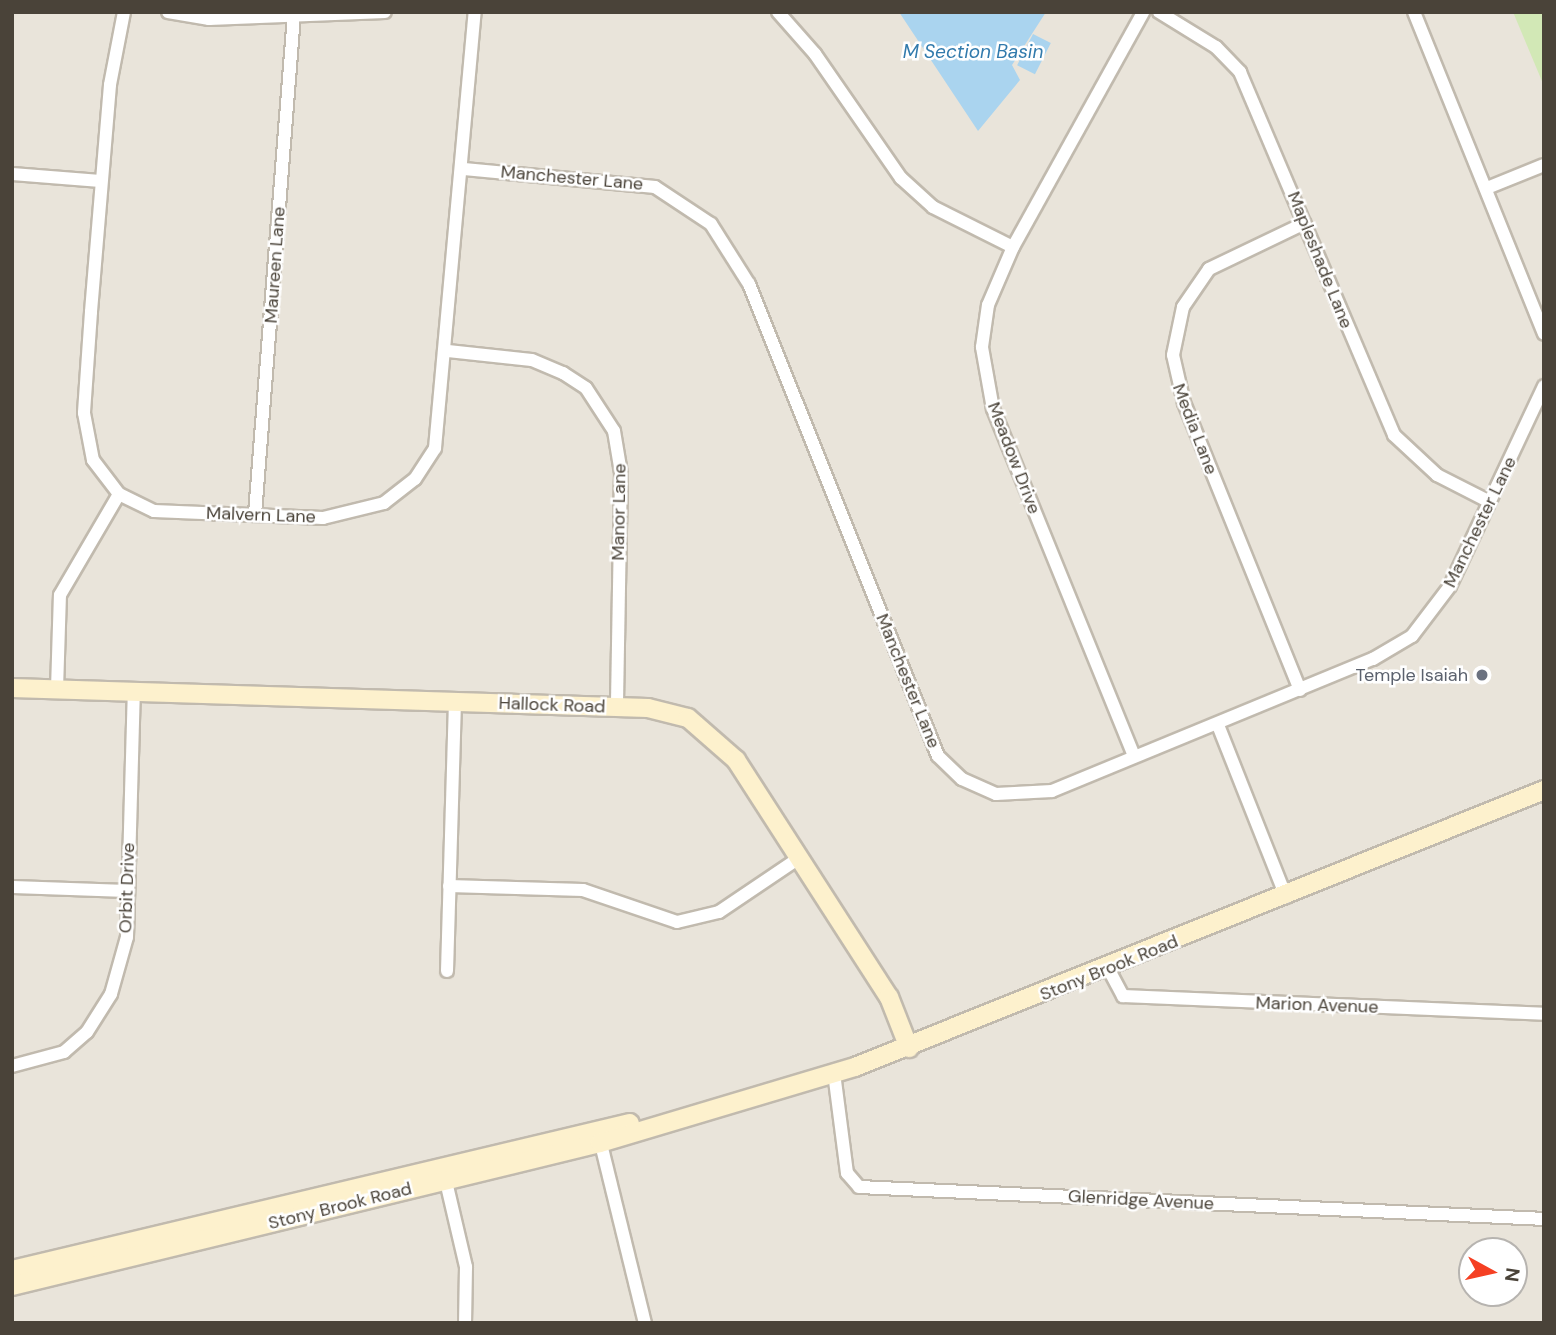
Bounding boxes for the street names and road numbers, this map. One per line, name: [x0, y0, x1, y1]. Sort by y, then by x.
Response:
street label: Manchester Lane: [500, 161, 644, 195]
street label: Mapleshade Lane: [1283, 188, 1357, 332]
street label: Maureen Lane: [260, 206, 290, 324]
street label: Media Lane: [1168, 381, 1222, 477]
street label: Meadow Drive: [983, 399, 1045, 517]
street label: Manchester Lane: [1439, 453, 1521, 591]
street label: Manor Lane: [607, 463, 631, 561]
street label: Malvern Lane: [206, 502, 316, 528]
street label: Manchester Lane: [871, 611, 945, 751]
street label: Hallock Road: [498, 692, 606, 718]
street label: Orbit Drive: [115, 842, 139, 934]
street label: Stony Brook Road: [1037, 930, 1181, 1006]
street label: Marion Avenue: [1255, 992, 1379, 1018]
street label: Stony Brook Road: [266, 1178, 414, 1234]
street label: Glenridge Avenue: [1067, 1185, 1215, 1215]

